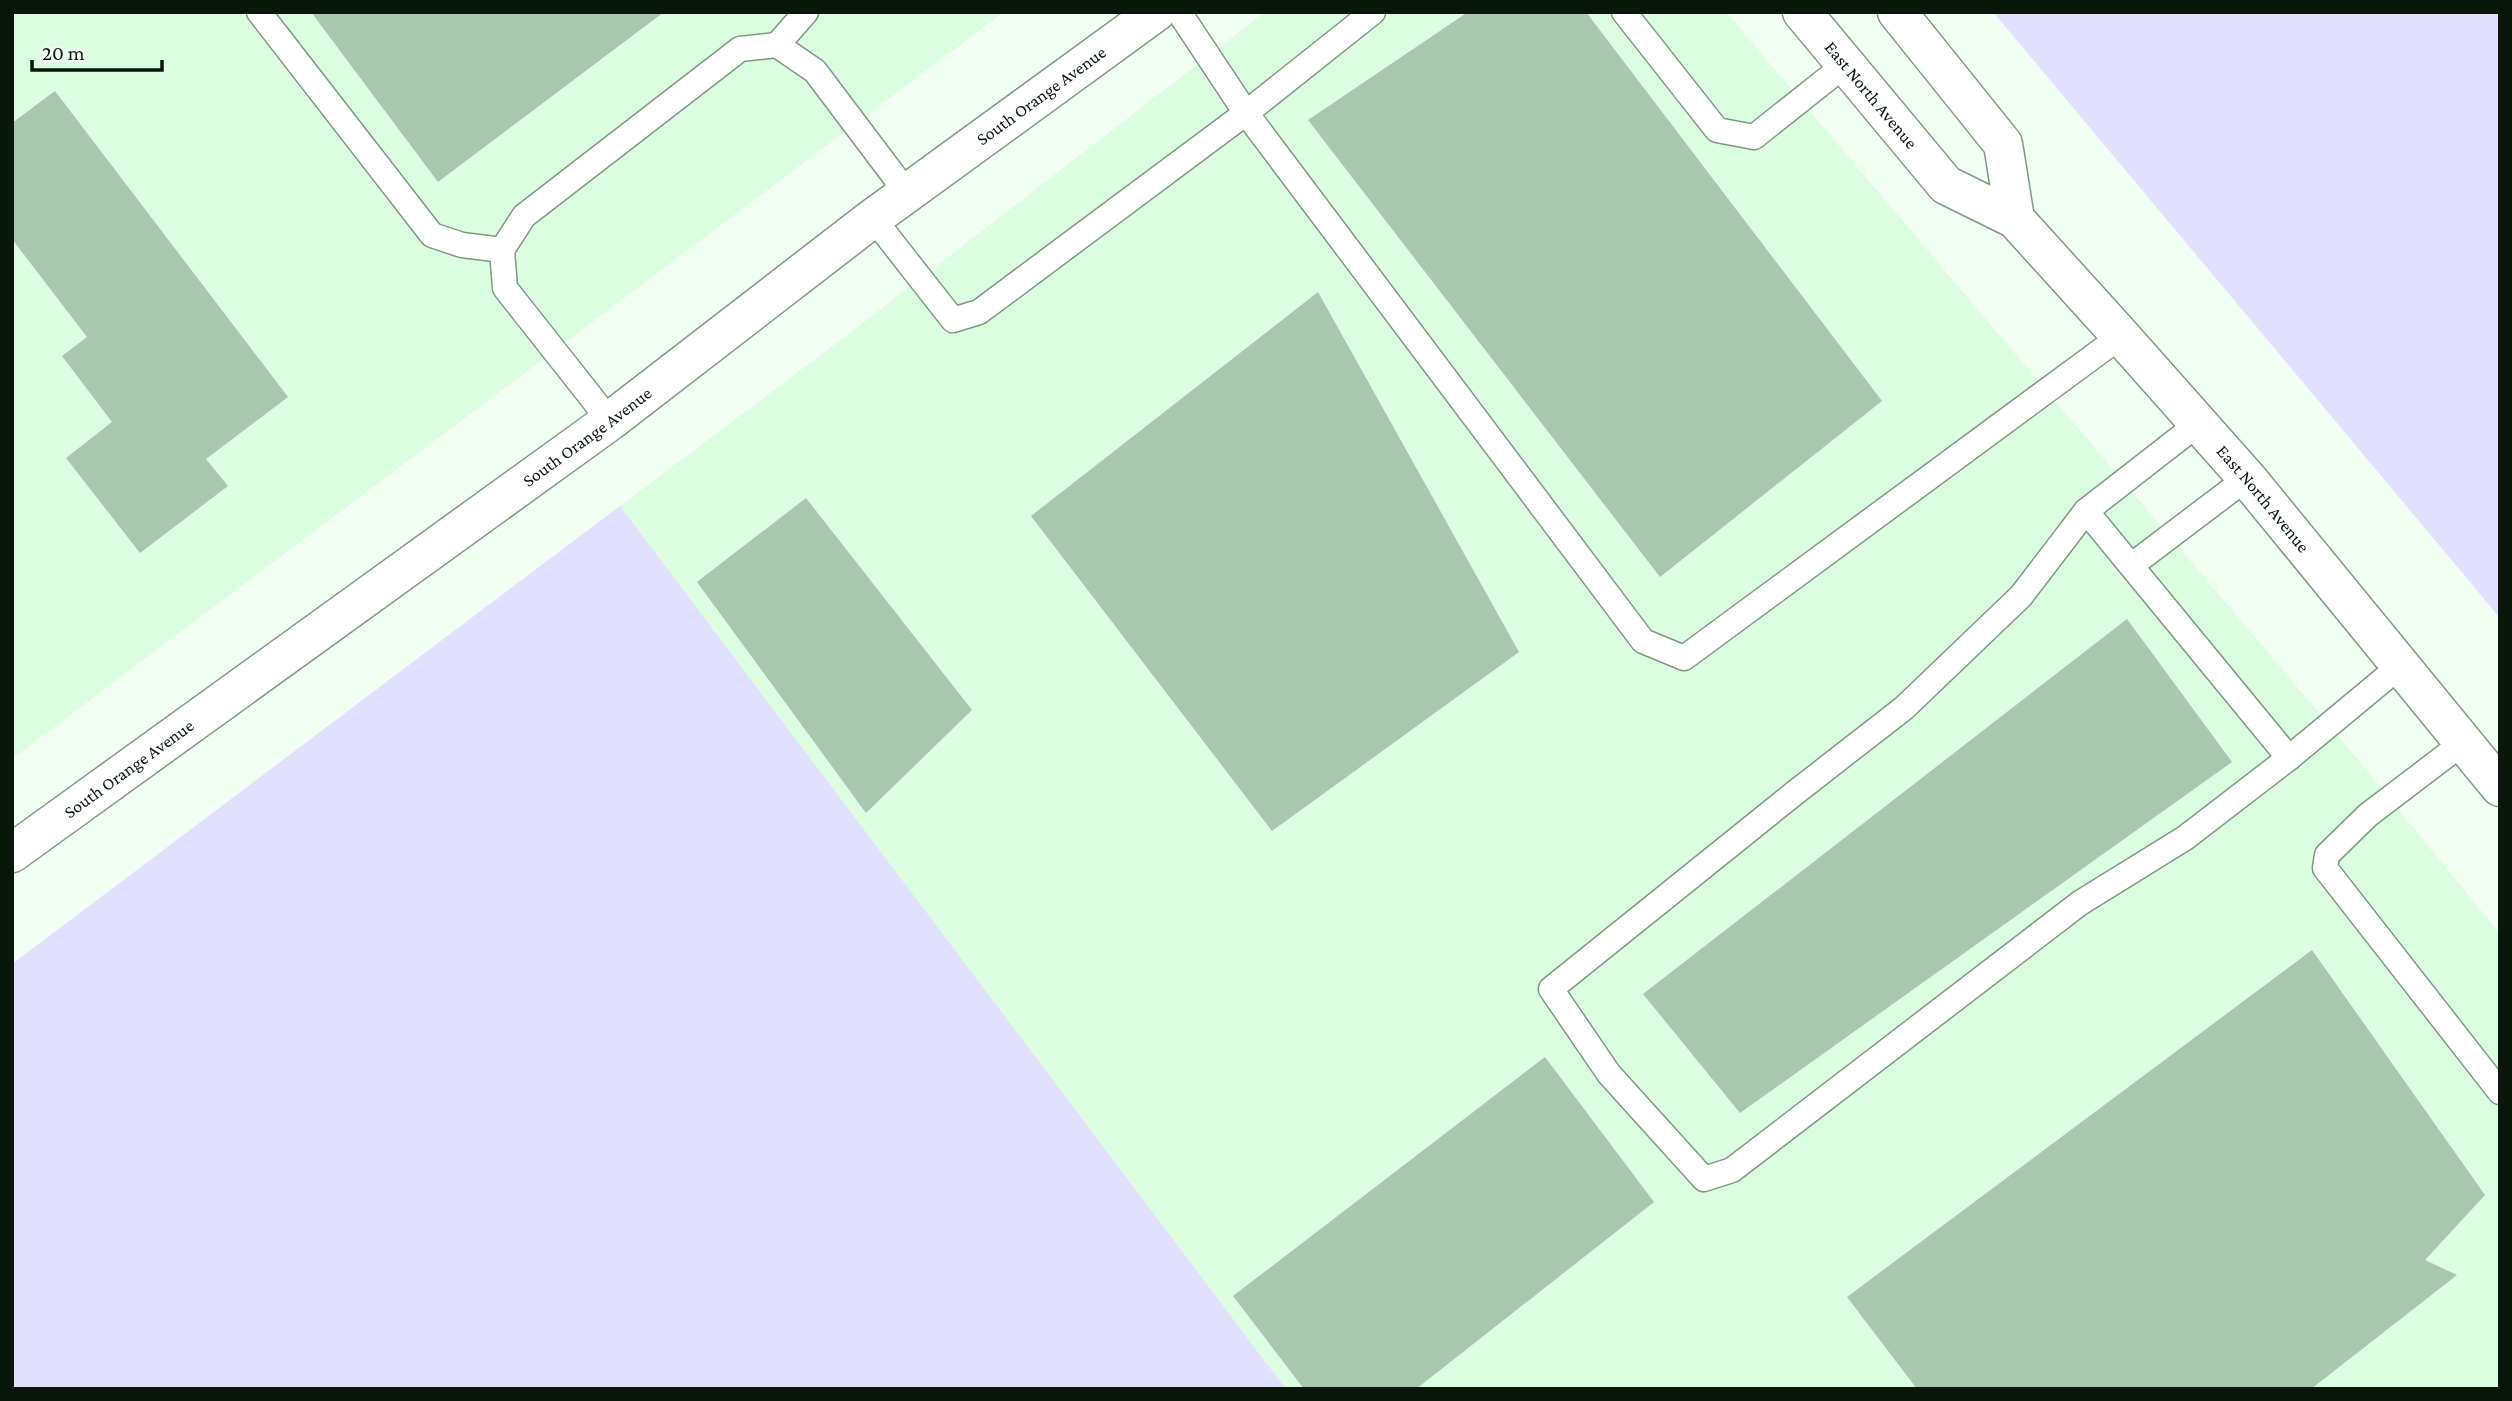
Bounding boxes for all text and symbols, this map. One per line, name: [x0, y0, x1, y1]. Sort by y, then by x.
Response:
scale bar: [32, 28, 161, 72]
street label: East North Avenue: [1821, 37, 1922, 153]
text: 20 m: [42, 41, 85, 65]
street label: South Orange Avenue: [973, 42, 1110, 149]
street label: South Orange Avenue: [519, 383, 656, 491]
street label: East North Avenue: [2213, 441, 2314, 556]
street label: South Orange Avenue: [60, 715, 197, 822]

